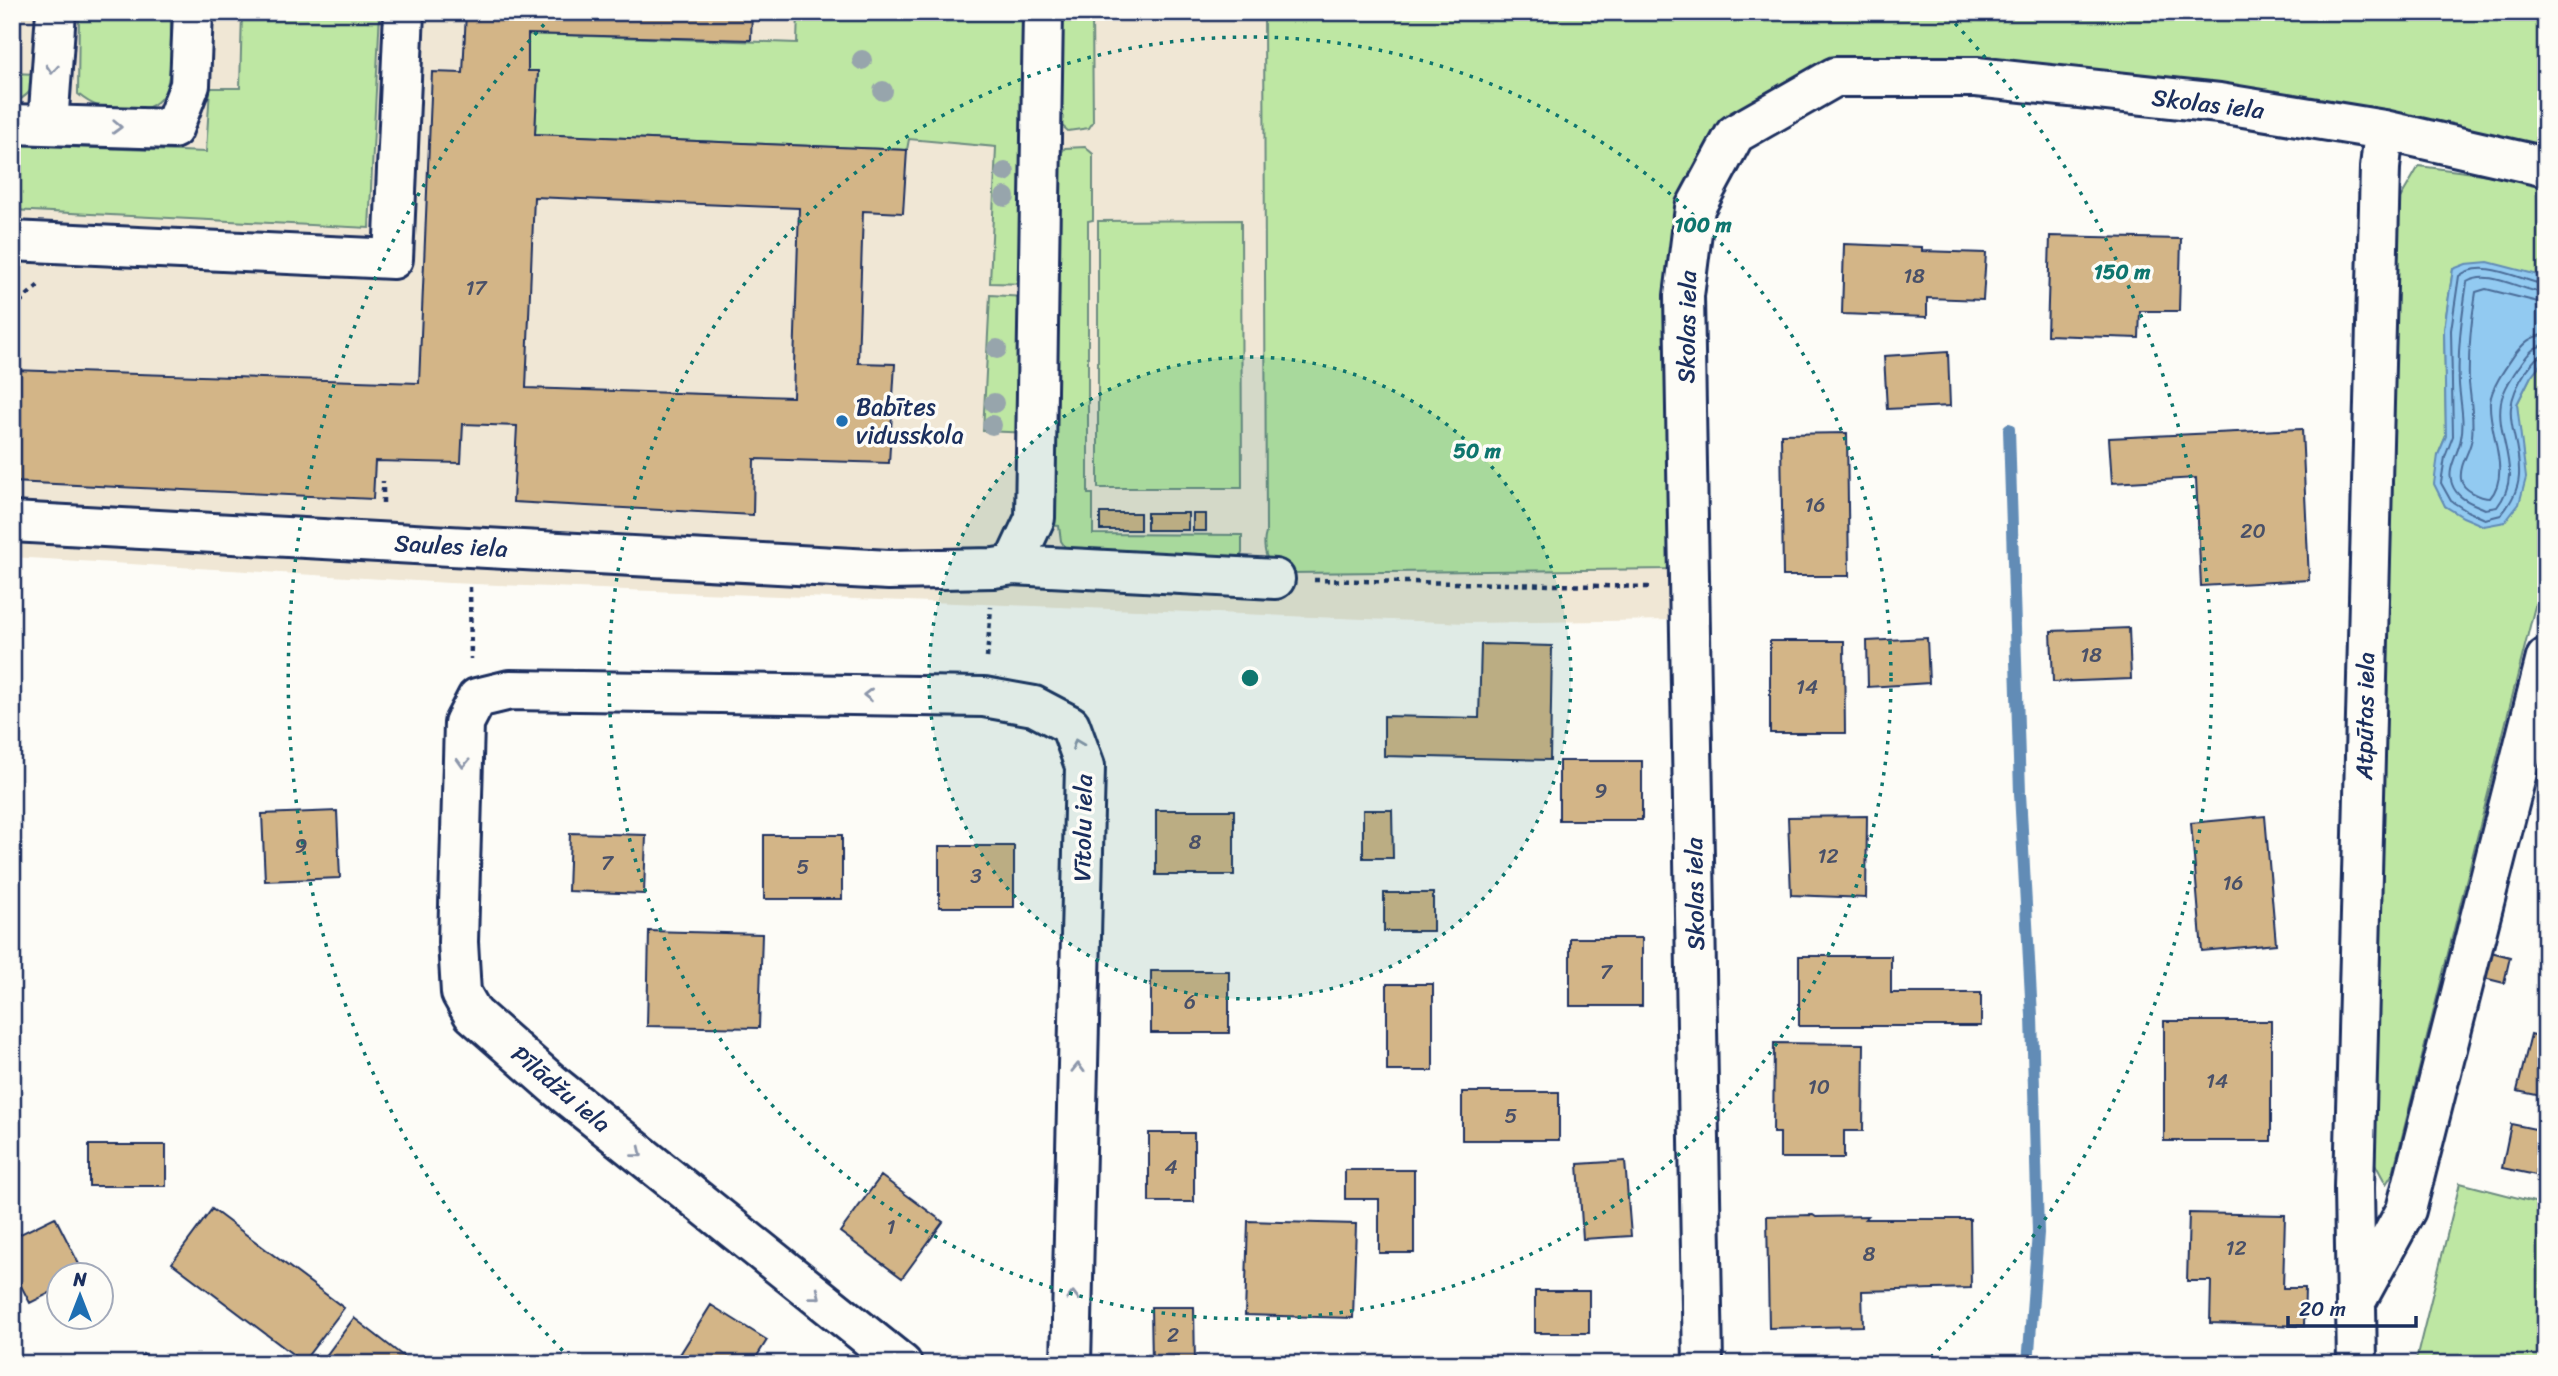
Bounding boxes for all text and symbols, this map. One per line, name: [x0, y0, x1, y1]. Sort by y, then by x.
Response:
one-way arrow: [45, 63, 60, 74]
street label: Skolas iela: [2149, 76, 2267, 132]
one-way arrow: [111, 120, 122, 135]
text: 100 m: [1674, 206, 1732, 244]
text: 150 m: [2094, 253, 2151, 291]
house number: 18: [1903, 257, 1925, 295]
house number: 17: [466, 269, 489, 307]
street label: Skolas iela: [1665, 269, 1709, 384]
place label: Babītes vidusskola: [856, 386, 964, 456]
marker: Babītes vidusskola: [834, 413, 850, 429]
text: 50 m: [1453, 432, 1502, 470]
house number: 16: [1805, 486, 1825, 524]
house number: 20: [2240, 512, 2266, 550]
street label: Saules iela: [393, 522, 509, 570]
house number: 18: [2080, 636, 2102, 674]
street label: Atpūtas iela: [2343, 652, 2387, 781]
centre of rings: [1238, 666, 1262, 690]
house number: 14: [1796, 668, 1818, 706]
one-way arrow: [863, 687, 873, 703]
one-way arrow: [1071, 739, 1085, 751]
one-way arrow: [455, 758, 471, 768]
house number: 9: [1595, 772, 1608, 810]
street label: Vītolu iela: [1061, 773, 1105, 882]
house number: 8: [1189, 823, 1202, 861]
house number: 9: [295, 827, 308, 865]
street label: Skolas iela: [1673, 836, 1717, 951]
house number: 12: [1817, 837, 1839, 875]
house number: 7: [601, 844, 615, 882]
house number: 5: [797, 848, 810, 886]
house number: 3: [970, 857, 982, 895]
house number: 16: [2223, 864, 2243, 902]
house number: 7: [1600, 953, 1614, 991]
house number: 6: [1184, 983, 1196, 1021]
street label: Pīlādžu iela: [501, 1034, 621, 1144]
one-way arrow: [1070, 1062, 1086, 1073]
house number: 14: [2206, 1062, 2228, 1100]
house number: 10: [1808, 1068, 1830, 1106]
house number: 5: [1505, 1097, 1518, 1135]
one-way arrow: [630, 1145, 643, 1157]
house number: 4: [1164, 1148, 1178, 1186]
house number: 1: [886, 1208, 896, 1246]
house number: 12: [2225, 1229, 2247, 1267]
house number: 8: [1863, 1235, 1876, 1273]
north arrow: [46, 1260, 116, 1330]
text: N: [72, 1263, 87, 1296]
scale bar: [2288, 1285, 2416, 1329]
one-way arrow: [808, 1287, 821, 1299]
one-way arrow: [1065, 1290, 1080, 1301]
text: 20 m: [2299, 1290, 2346, 1328]
house number: 2: [1167, 1316, 1179, 1354]

